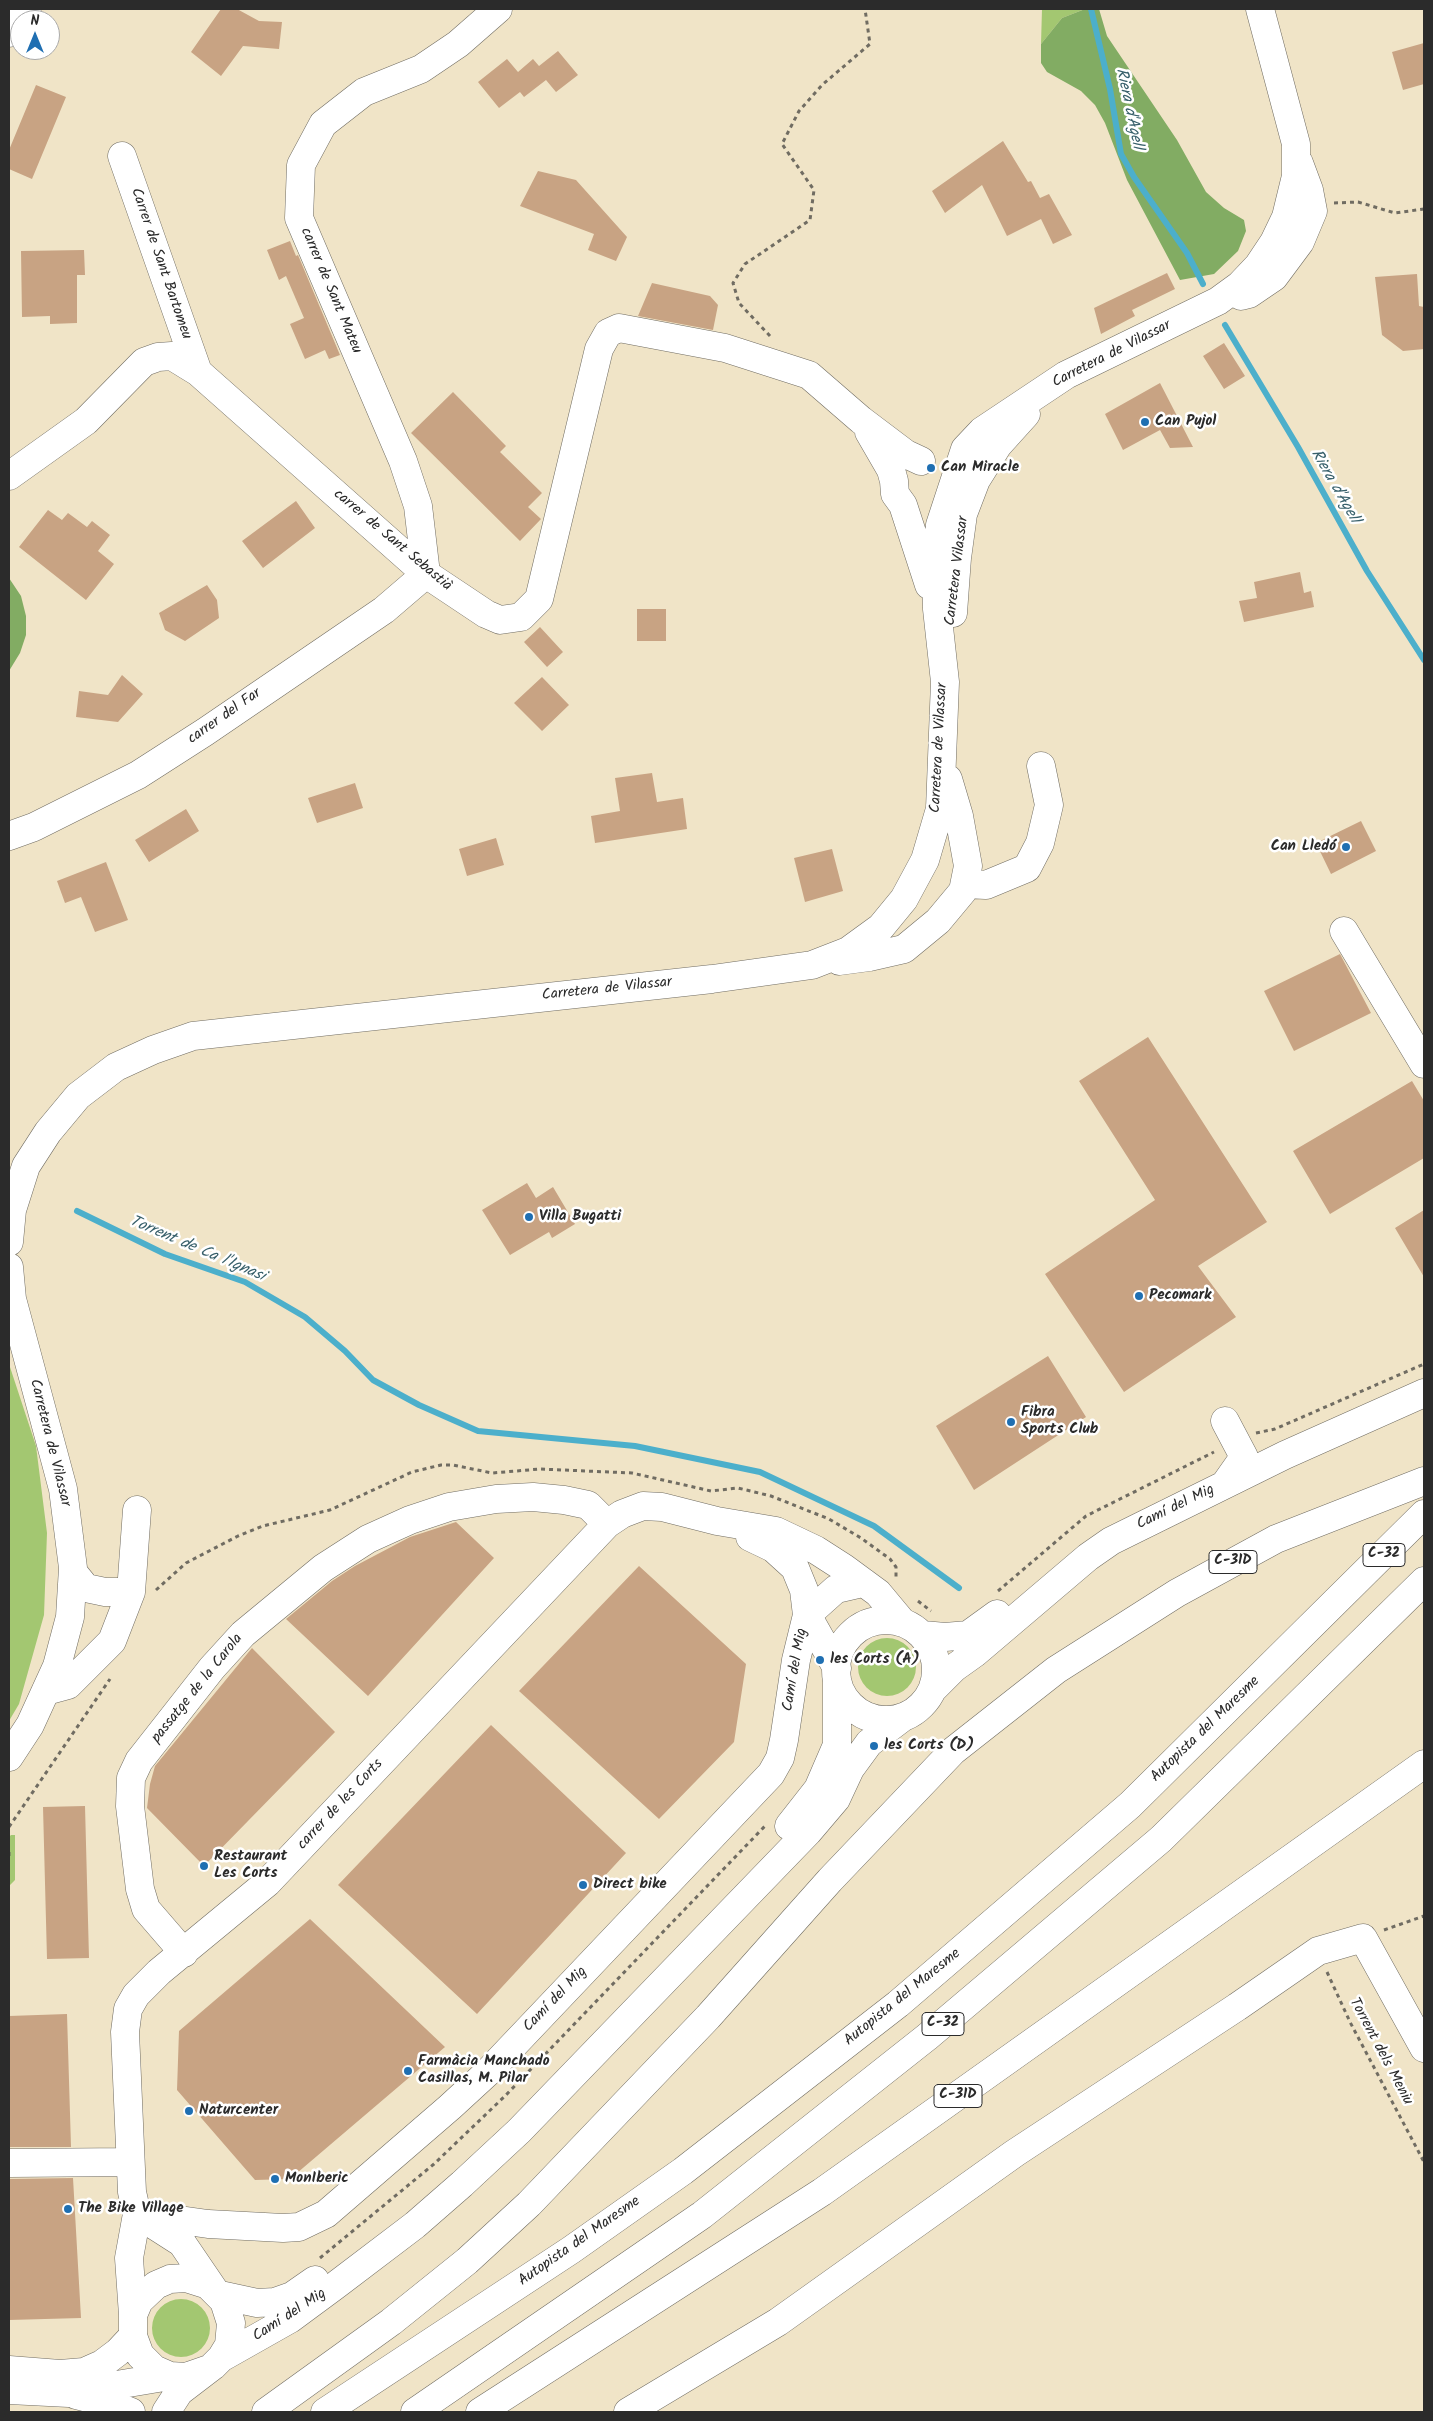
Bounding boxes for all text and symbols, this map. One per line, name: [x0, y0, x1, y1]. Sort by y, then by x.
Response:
north arrow: [10, 10, 60, 60]
text: N: [31, 10, 39, 32]
water label: Riera d'Agell: [1110, 67, 1146, 151]
street label: Carrer de Sant Bartomeu: [126, 186, 194, 342]
street label: carrer de Sant Mateu: [295, 225, 365, 357]
street label: Carretera de Vilassar: [1050, 317, 1174, 393]
place label: Can Pujol: [1155, 413, 1216, 431]
marker: Can Pujol: [1139, 416, 1151, 428]
water label: Riera d'Agell: [1305, 447, 1363, 527]
place label: Can Miracle: [941, 459, 1019, 477]
marker: Can Miracle: [925, 462, 937, 474]
street label: carrer de Sant Sebastià: [329, 486, 455, 596]
street label: Carretera Vilassar: [942, 515, 974, 627]
street label: Carretera de Vilassar: [928, 682, 952, 814]
street label: carrer del Far: [185, 685, 265, 749]
place label: Can Lledó: [1271, 838, 1336, 856]
marker: Can Lledó: [1340, 841, 1352, 853]
street label: Carretera de Vilassar: [541, 974, 673, 1006]
place label: Villa Bugatti: [539, 1208, 621, 1226]
marker: Villa Bugatti: [523, 1211, 535, 1223]
water label: Torrent de Ca l'Ignasi: [126, 1213, 268, 1287]
place label: Pecomark: [1149, 1287, 1211, 1305]
marker: Pecomark: [1133, 1290, 1145, 1302]
street label: Carretera de Vilassar: [24, 1377, 74, 1509]
place label: Fibra Sports Club: [1021, 1404, 1098, 1439]
marker: Fibra Sports Club: [1005, 1416, 1017, 1428]
street label: Camí del Mig: [1134, 1481, 1218, 1535]
road number: C-32: [1363, 1544, 1405, 1566]
road number: C-31D: [1209, 1550, 1257, 1574]
street label: Camí del Mig: [780, 1627, 812, 1713]
street label: passatge de la Carola: [148, 1631, 248, 1747]
place label: les Corts (A): [830, 1651, 920, 1669]
marker: les Corts (A): [814, 1654, 826, 1666]
street label: Autopista del Maresme: [1148, 1673, 1264, 1787]
place label: les Corts (D): [884, 1737, 974, 1755]
marker: les Corts (D): [868, 1740, 880, 1752]
street label: carrer de les Corts: [294, 1756, 388, 1854]
place label: Restaurant Les Corts: [214, 1848, 287, 1883]
marker: Restaurant Les Corts: [198, 1860, 210, 1872]
place label: Direct bike: [593, 1876, 667, 1894]
marker: Direct bike: [577, 1879, 589, 1891]
street label: Autopista del Maresme: [841, 1946, 965, 2050]
street label: Camí del Mig: [520, 1964, 592, 2036]
street label: Torrent dels Meniu: [1344, 1995, 1416, 2109]
road number: C-32: [922, 2012, 964, 2036]
place label: Farmàcia Manchado Casillas, M. Pilar: [418, 2053, 550, 2088]
marker: Farmàcia Manchado Casillas, M. Pilar: [402, 2065, 414, 2077]
road number: C-31D: [934, 2084, 982, 2108]
place label: Naturcenter: [199, 2102, 278, 2120]
marker: Naturcenter: [183, 2105, 195, 2117]
place label: MonIberic: [285, 2170, 349, 2188]
marker: MonIberic: [269, 2173, 281, 2185]
street label: Autopista del Maresme: [516, 2193, 644, 2291]
place label: The Bike Village: [78, 2200, 183, 2218]
marker: The Bike Village: [62, 2203, 74, 2215]
street label: Camí del Mig: [250, 2286, 330, 2346]

